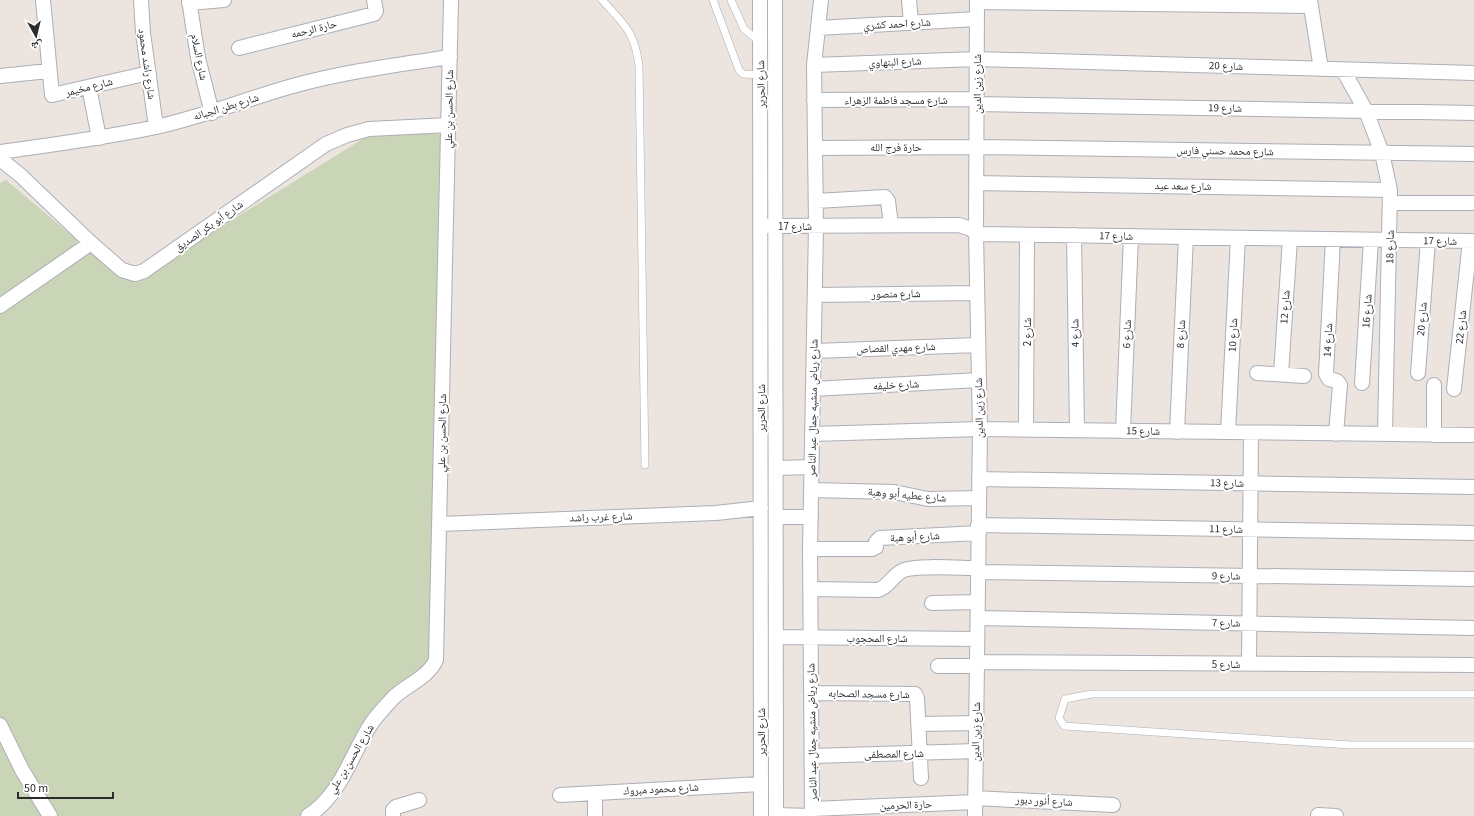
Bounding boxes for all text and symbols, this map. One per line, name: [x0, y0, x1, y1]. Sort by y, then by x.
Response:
street label: شارع احمد كشري: [863, 15, 931, 34]
north arrow: [16, 16, 56, 56]
street label: حارة الرحمه: [290, 16, 338, 42]
street label: شارع راشد محمود: [135, 28, 159, 100]
street label: شارع السلام: [187, 32, 211, 82]
text: ش: [30, 37, 44, 54]
street label: شارع البنهاوي: [868, 54, 922, 71]
street label: شارع زين الدين: [970, 54, 985, 114]
street label: شارع 20: [1209, 58, 1243, 74]
street label: شارع الحرير: [753, 60, 769, 109]
street label: شارع الحسن بن علي: [441, 69, 458, 149]
street label: شارع مخيمر: [63, 74, 114, 100]
street label: شارع بطن الجبانه: [191, 90, 261, 124]
street label: شارع مسجد فاطمة الزهراء: [844, 93, 948, 108]
street label: شارع 19: [1208, 100, 1242, 116]
street label: حارة فرج الله: [870, 140, 922, 155]
street label: شارع محمد حسني فارس: [1176, 143, 1274, 160]
street label: شارع سعد عيد: [1154, 178, 1212, 194]
street label: شارع أبو بكر الصديق: [172, 197, 246, 255]
street label: شارع 17: [778, 219, 812, 234]
street label: شارع 17: [1099, 228, 1133, 244]
street label: شارع 18: [1382, 230, 1398, 264]
street label: شارع 17: [1423, 233, 1457, 249]
street label: شارع منصور: [870, 286, 921, 302]
street label: شارع 12: [1276, 289, 1294, 325]
street label: شارع 16: [1358, 293, 1376, 329]
street label: شارع 20: [1413, 301, 1431, 337]
street label: شارع 22: [1452, 309, 1470, 345]
street label: شارع 2: [1020, 318, 1035, 346]
street label: شارع 10: [1225, 318, 1241, 352]
street label: شارع 4: [1067, 319, 1083, 347]
street label: شارع 6: [1119, 319, 1135, 349]
street label: شارع 8: [1173, 319, 1189, 349]
street label: شارع 14: [1320, 323, 1336, 357]
street label: شارع رياض منشيه جمال عبد الناصر: [804, 339, 822, 478]
street label: شارع مهدي القصاص: [856, 339, 936, 358]
street label: شارع خليفه: [873, 376, 919, 394]
street label: شارع زين الدين: [971, 378, 987, 438]
street label: شارع الحرير: [754, 384, 769, 433]
street label: شارع الحسن بن علي: [434, 393, 451, 473]
street label: شارع 15: [1126, 423, 1160, 439]
street label: شارع 13: [1210, 475, 1244, 491]
street label: شارع عطيه أبو وهبة: [867, 484, 947, 506]
street label: شارع غرب راشد: [569, 508, 633, 526]
street label: شارع 11: [1209, 521, 1243, 537]
street label: شارع أبو هبة: [890, 528, 940, 546]
street label: شارع 9: [1212, 568, 1240, 584]
street label: شارع 7: [1212, 615, 1240, 631]
street label: شارع المحجوب: [847, 631, 907, 646]
street label: شارع 5: [1212, 657, 1240, 672]
street label: شارع رياض منشيه جمال عبد الناصر: [803, 663, 821, 802]
street label: شارع مسجد الصحابه: [828, 686, 910, 702]
street label: شارع زين الدين: [968, 702, 984, 762]
street label: شارع الحرير: [754, 708, 769, 757]
street label: شارع الحسن بن علي: [324, 721, 378, 797]
street label: شارع المصطفى: [864, 746, 924, 762]
scale bar: [18, 774, 113, 800]
text: 50 m: [24, 780, 48, 797]
street label: شارع محمود مبروك: [623, 780, 699, 798]
street label: شارع أنور دبور: [1014, 792, 1073, 810]
street label: حارة الحرمين: [879, 797, 933, 813]

